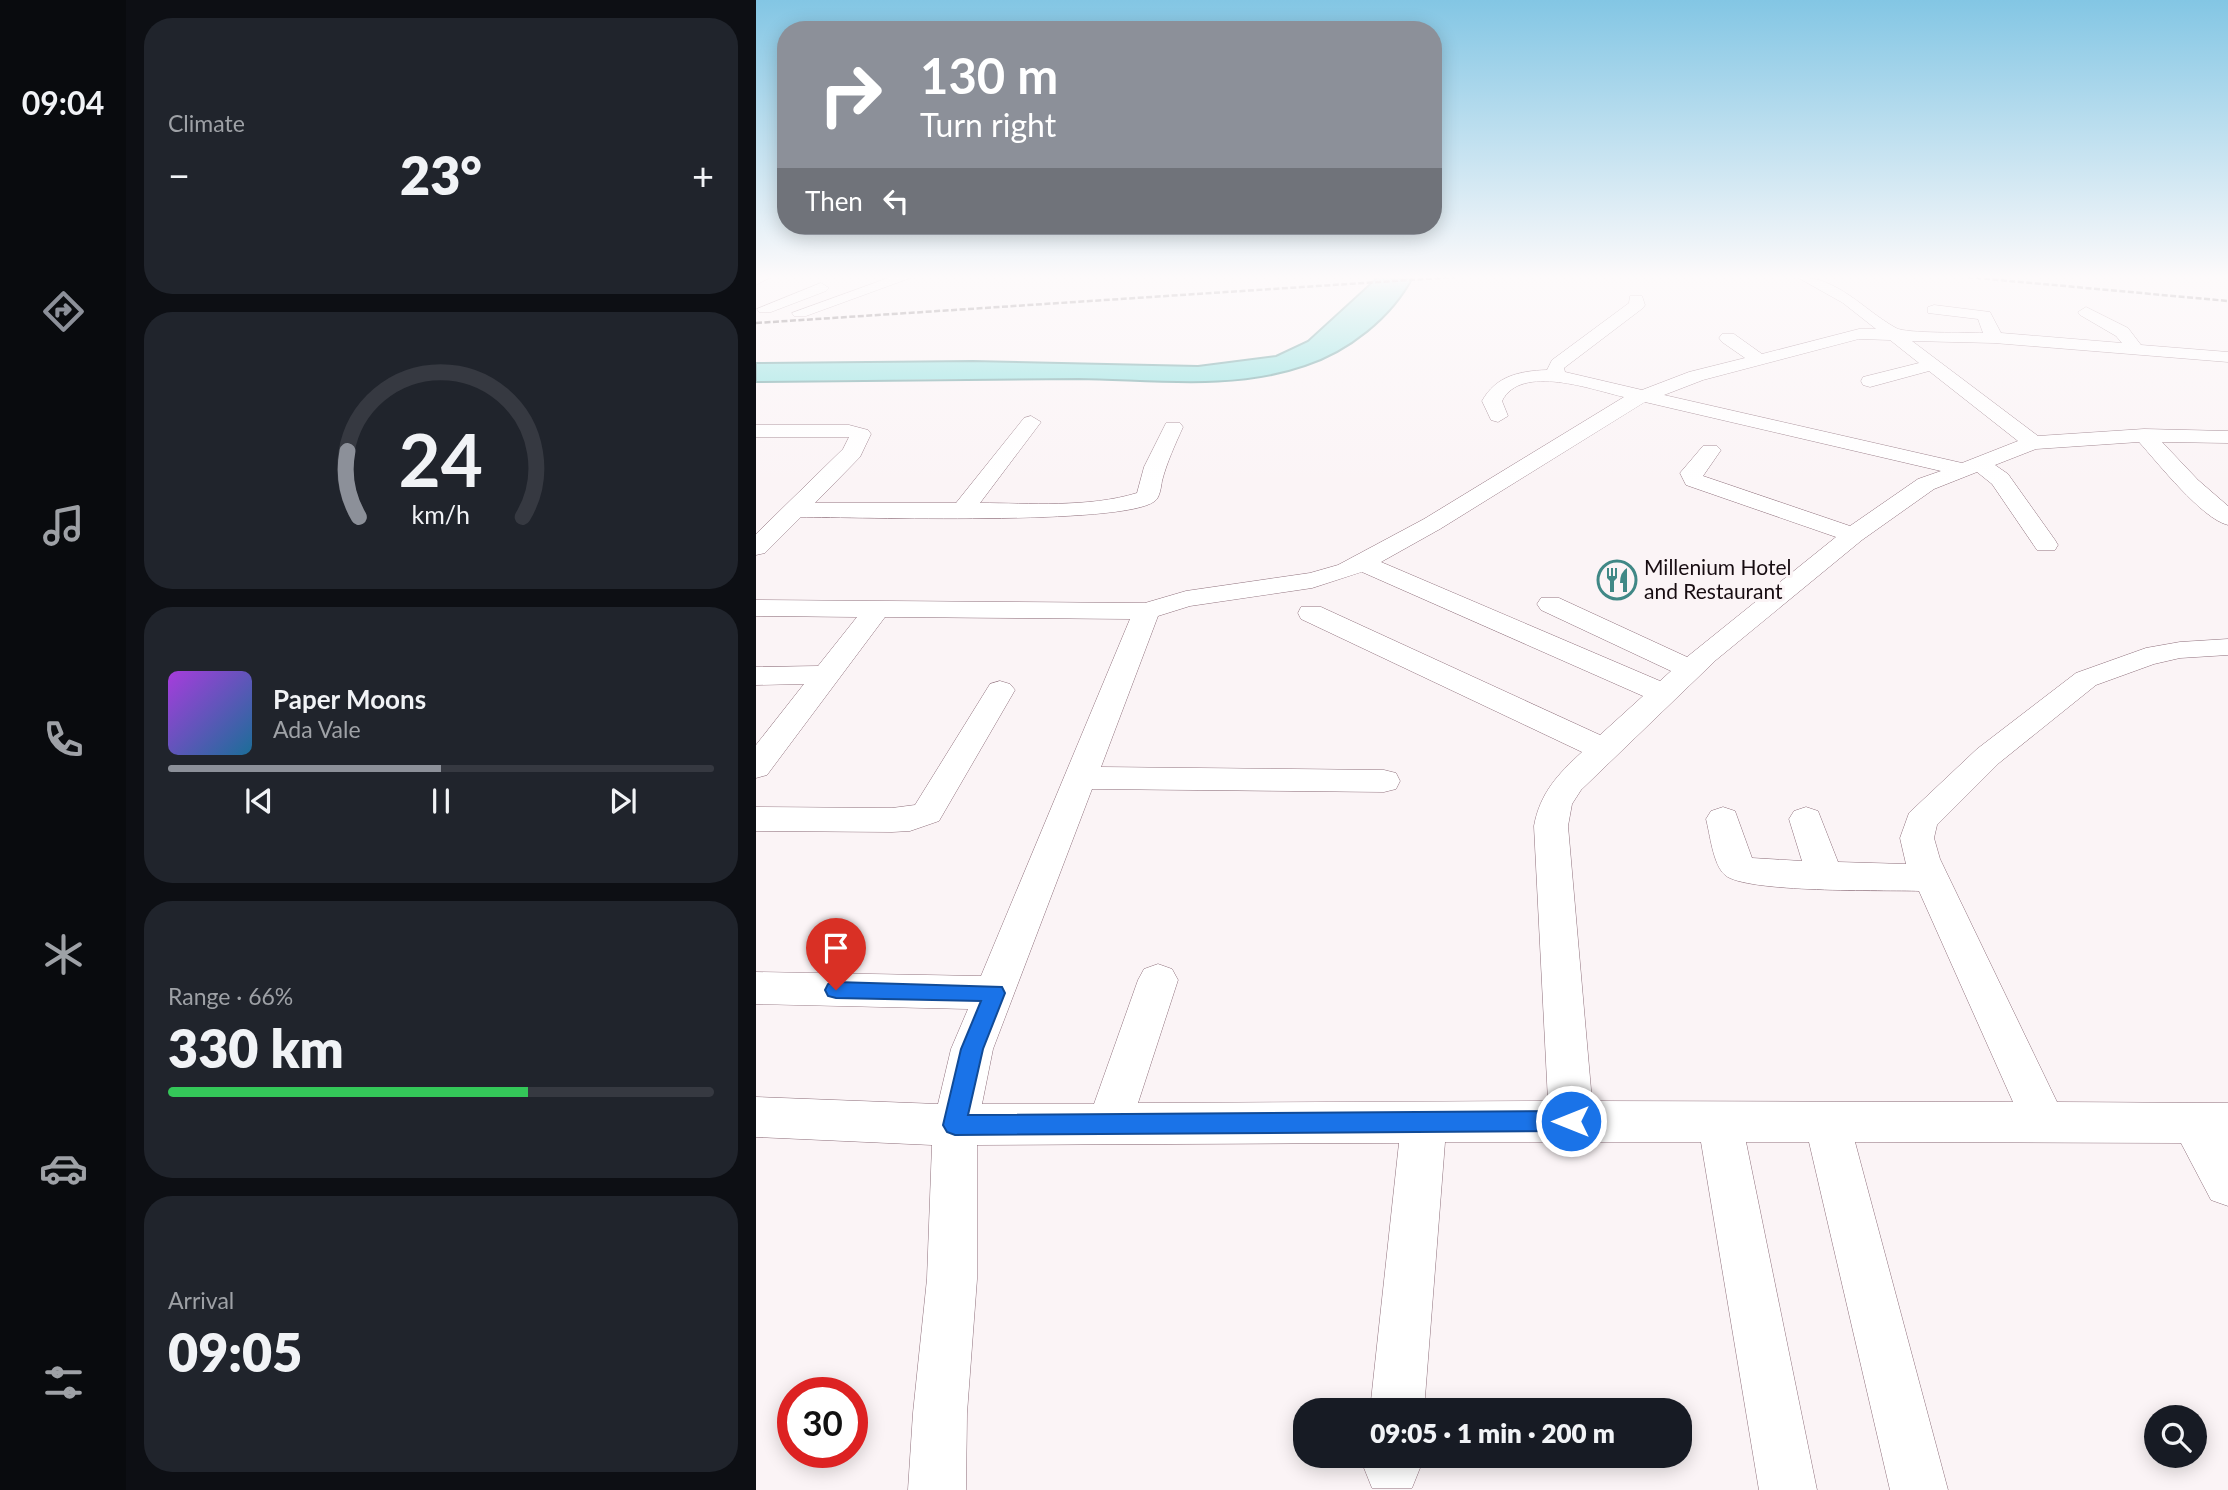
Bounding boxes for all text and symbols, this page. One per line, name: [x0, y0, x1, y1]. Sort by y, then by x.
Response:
text: 130 m: [920, 46, 1058, 104]
icon: right: [805, 49, 896, 140]
text: 09:04: [22, 83, 104, 122]
text: Turn right: [920, 105, 1056, 144]
text: Climate: [168, 109, 245, 137]
text: 23°: [400, 144, 482, 206]
text: −: [168, 152, 190, 198]
text: +: [692, 152, 714, 198]
icon: left: [877, 182, 915, 220]
text: Then: [805, 185, 863, 217]
icon: directions: [39, 287, 88, 336]
text: 24: [399, 415, 483, 503]
text: km/h: [412, 498, 470, 528]
icon: music: [39, 501, 88, 550]
place label: Millenium Hotel and Restaurant: [1644, 554, 1791, 603]
restaurant icon: Millenium Hotel and Restaurant: [1596, 559, 1638, 601]
text: Paper Moons: [273, 683, 426, 715]
icon: phone: [39, 715, 88, 764]
text: Ada Vale: [273, 715, 361, 743]
icon: previous: [240, 782, 278, 820]
icon: pause: [422, 782, 460, 820]
icon: next: [604, 782, 642, 820]
pin: [806, 918, 866, 990]
icon: arrive: [817, 929, 855, 967]
icon: climate: [39, 930, 88, 979]
text: Range · 66%: [168, 982, 293, 1010]
text: 330 km: [168, 1017, 344, 1079]
position arrow: [1534, 1084, 1608, 1158]
icon: car: [39, 1144, 88, 1193]
text: Arrival: [168, 1286, 234, 1314]
text: 09:05: [168, 1321, 302, 1383]
icon: filters: [39, 1358, 88, 1407]
speed limit sign: 30: [777, 1377, 868, 1468]
map controls: [2144, 1405, 2207, 1468]
button: search: [2144, 1405, 2207, 1468]
text: 09:05 · 1 min · 200 m: [1370, 1417, 1615, 1449]

